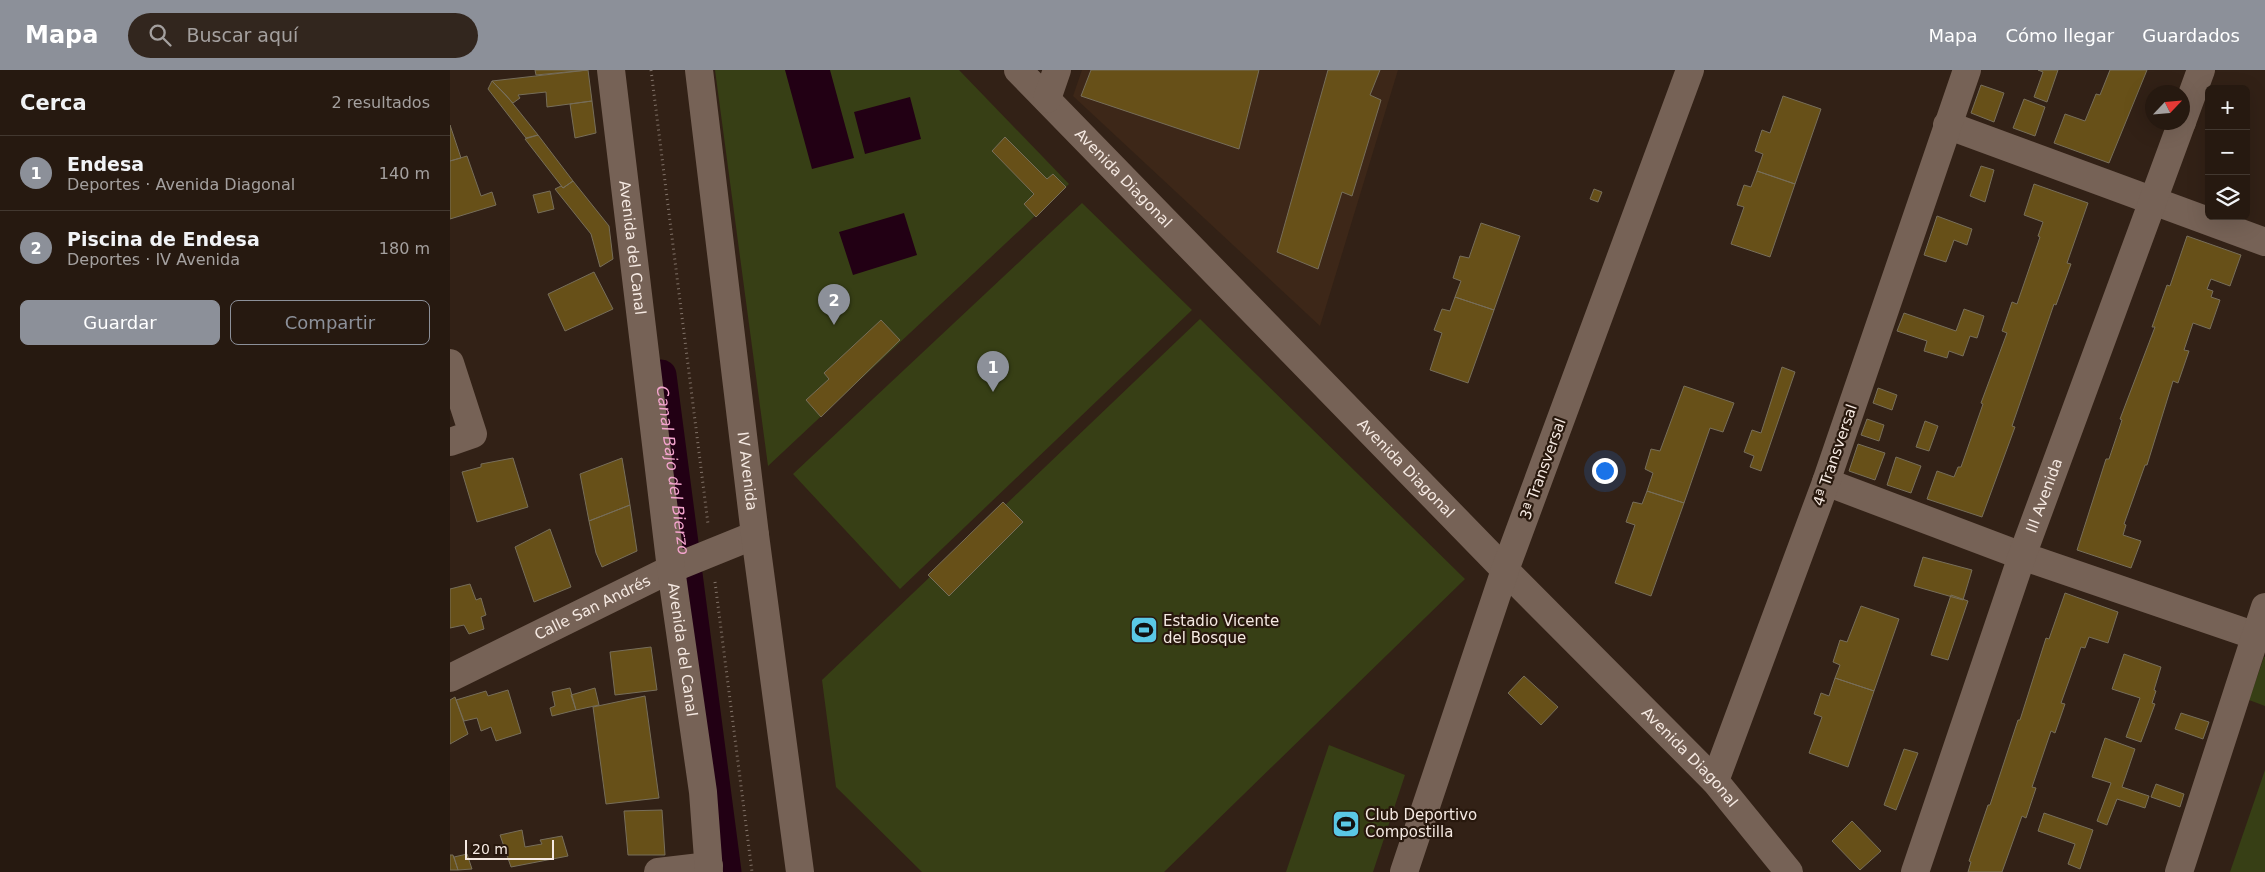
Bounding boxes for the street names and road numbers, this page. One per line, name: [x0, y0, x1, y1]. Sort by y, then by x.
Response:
street label: Avenida Diagonal: [1071, 125, 1176, 231]
street label: Avenida del Canal: [615, 180, 649, 316]
street label: 4ª Transversal: [1809, 402, 1861, 508]
street label: Avenida Diagonal: [1354, 415, 1458, 522]
street label: 3ª Transversal: [1516, 416, 1570, 522]
street label: IV Avenida: [734, 431, 761, 512]
street label: III Avenida: [2022, 456, 2066, 535]
street label: Calle San Andrés: [532, 571, 654, 644]
street label: Avenida del Canal: [664, 581, 701, 718]
street label: Avenida Diagonal: [1638, 704, 1742, 811]

